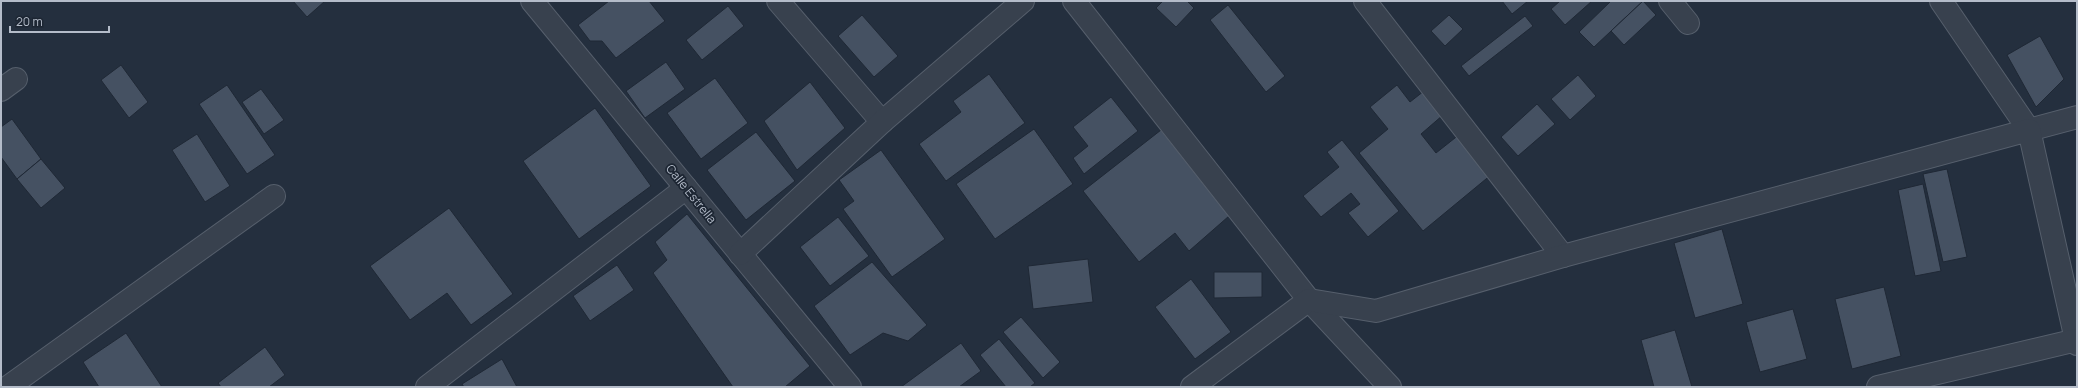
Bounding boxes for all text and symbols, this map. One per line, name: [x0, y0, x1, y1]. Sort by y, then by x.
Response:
scale bar: [10, 8, 109, 34]
text: 20 m: [16, 13, 43, 30]
street label: Calle Estrella: [662, 160, 721, 227]

